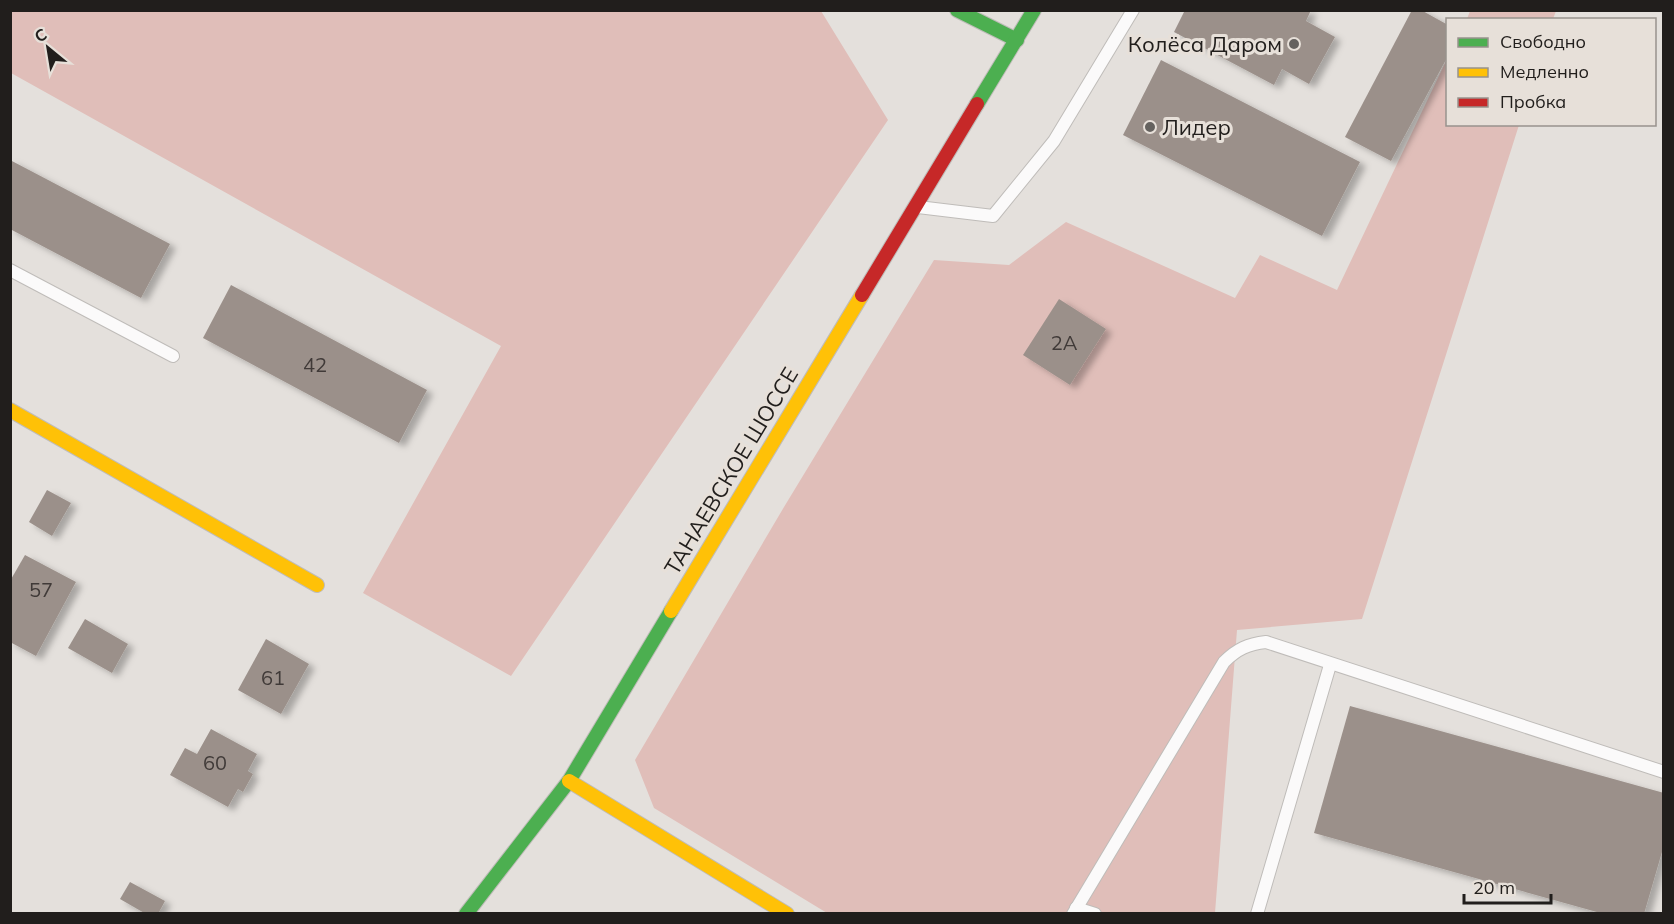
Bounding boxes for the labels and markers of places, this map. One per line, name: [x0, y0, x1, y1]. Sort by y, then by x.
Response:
place label: Колёса Даром: [1128, 30, 1282, 58]
marker: Колёса Даром: [1287, 37, 1301, 51]
place label: Лидер: [1162, 113, 1231, 141]
marker: Лидер: [1143, 120, 1157, 134]

